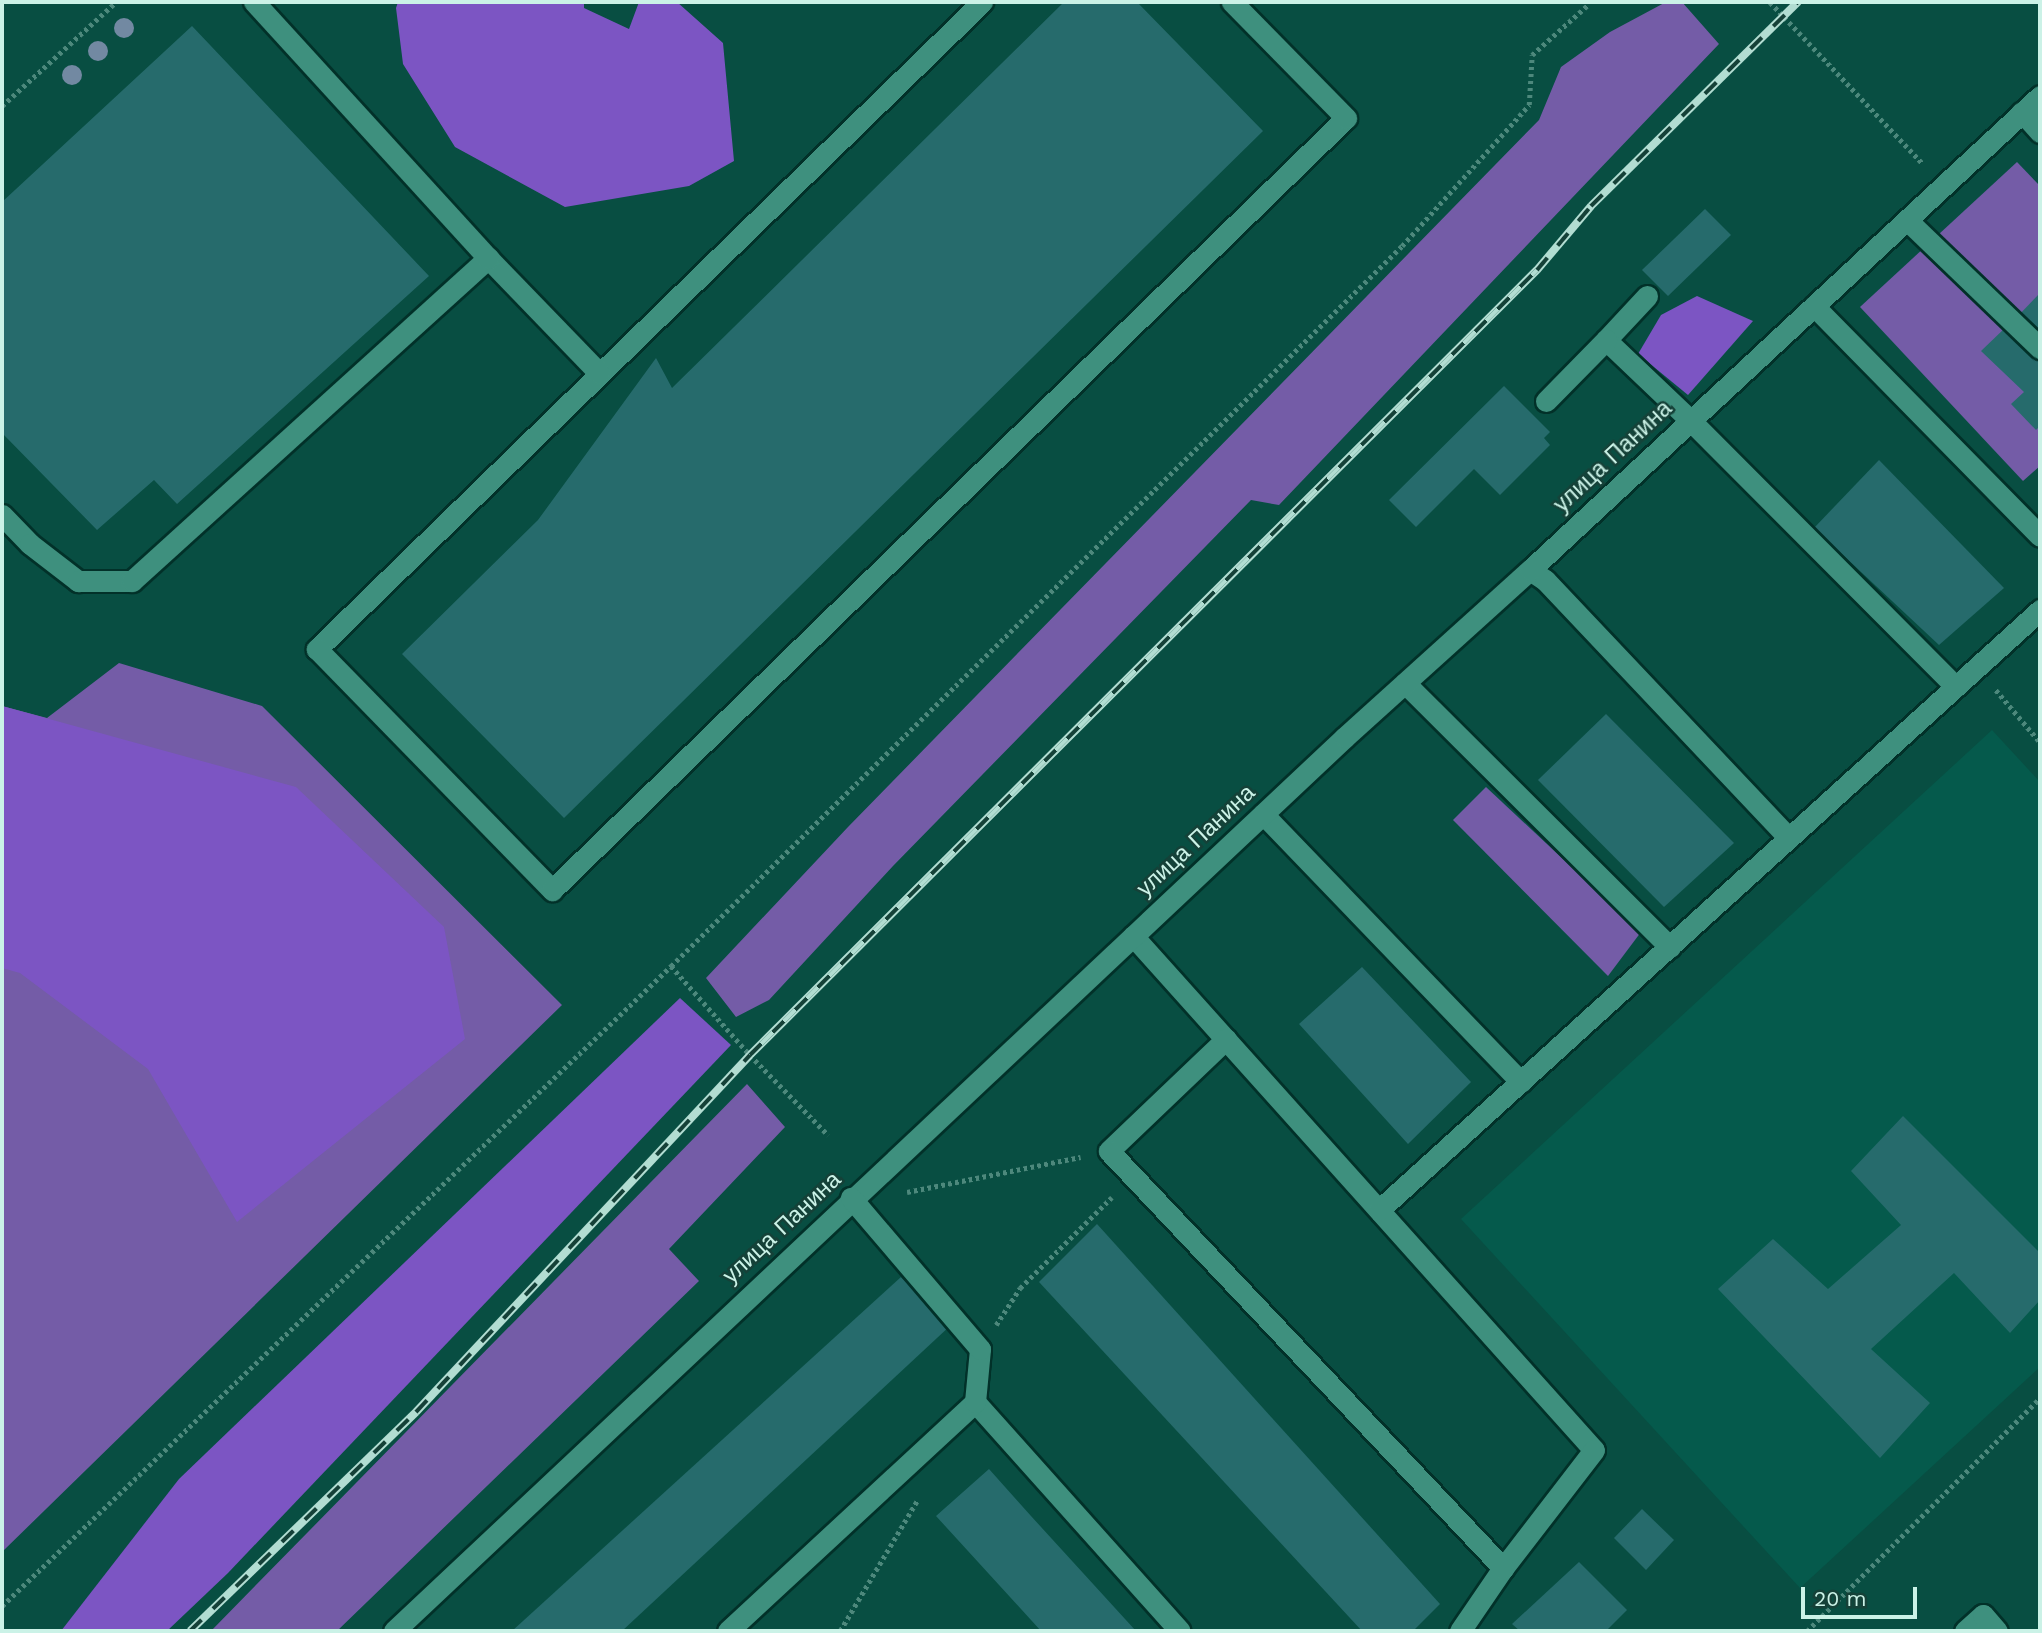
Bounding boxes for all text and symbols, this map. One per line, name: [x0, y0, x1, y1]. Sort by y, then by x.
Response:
street label: улица Панина: [1548, 395, 1678, 519]
street label: улица Панина: [1131, 779, 1261, 903]
street label: улица Панина: [717, 1166, 847, 1290]
scale bar: [1804, 1574, 1920, 1618]
text: 20 m: [1814, 1586, 1866, 1611]

